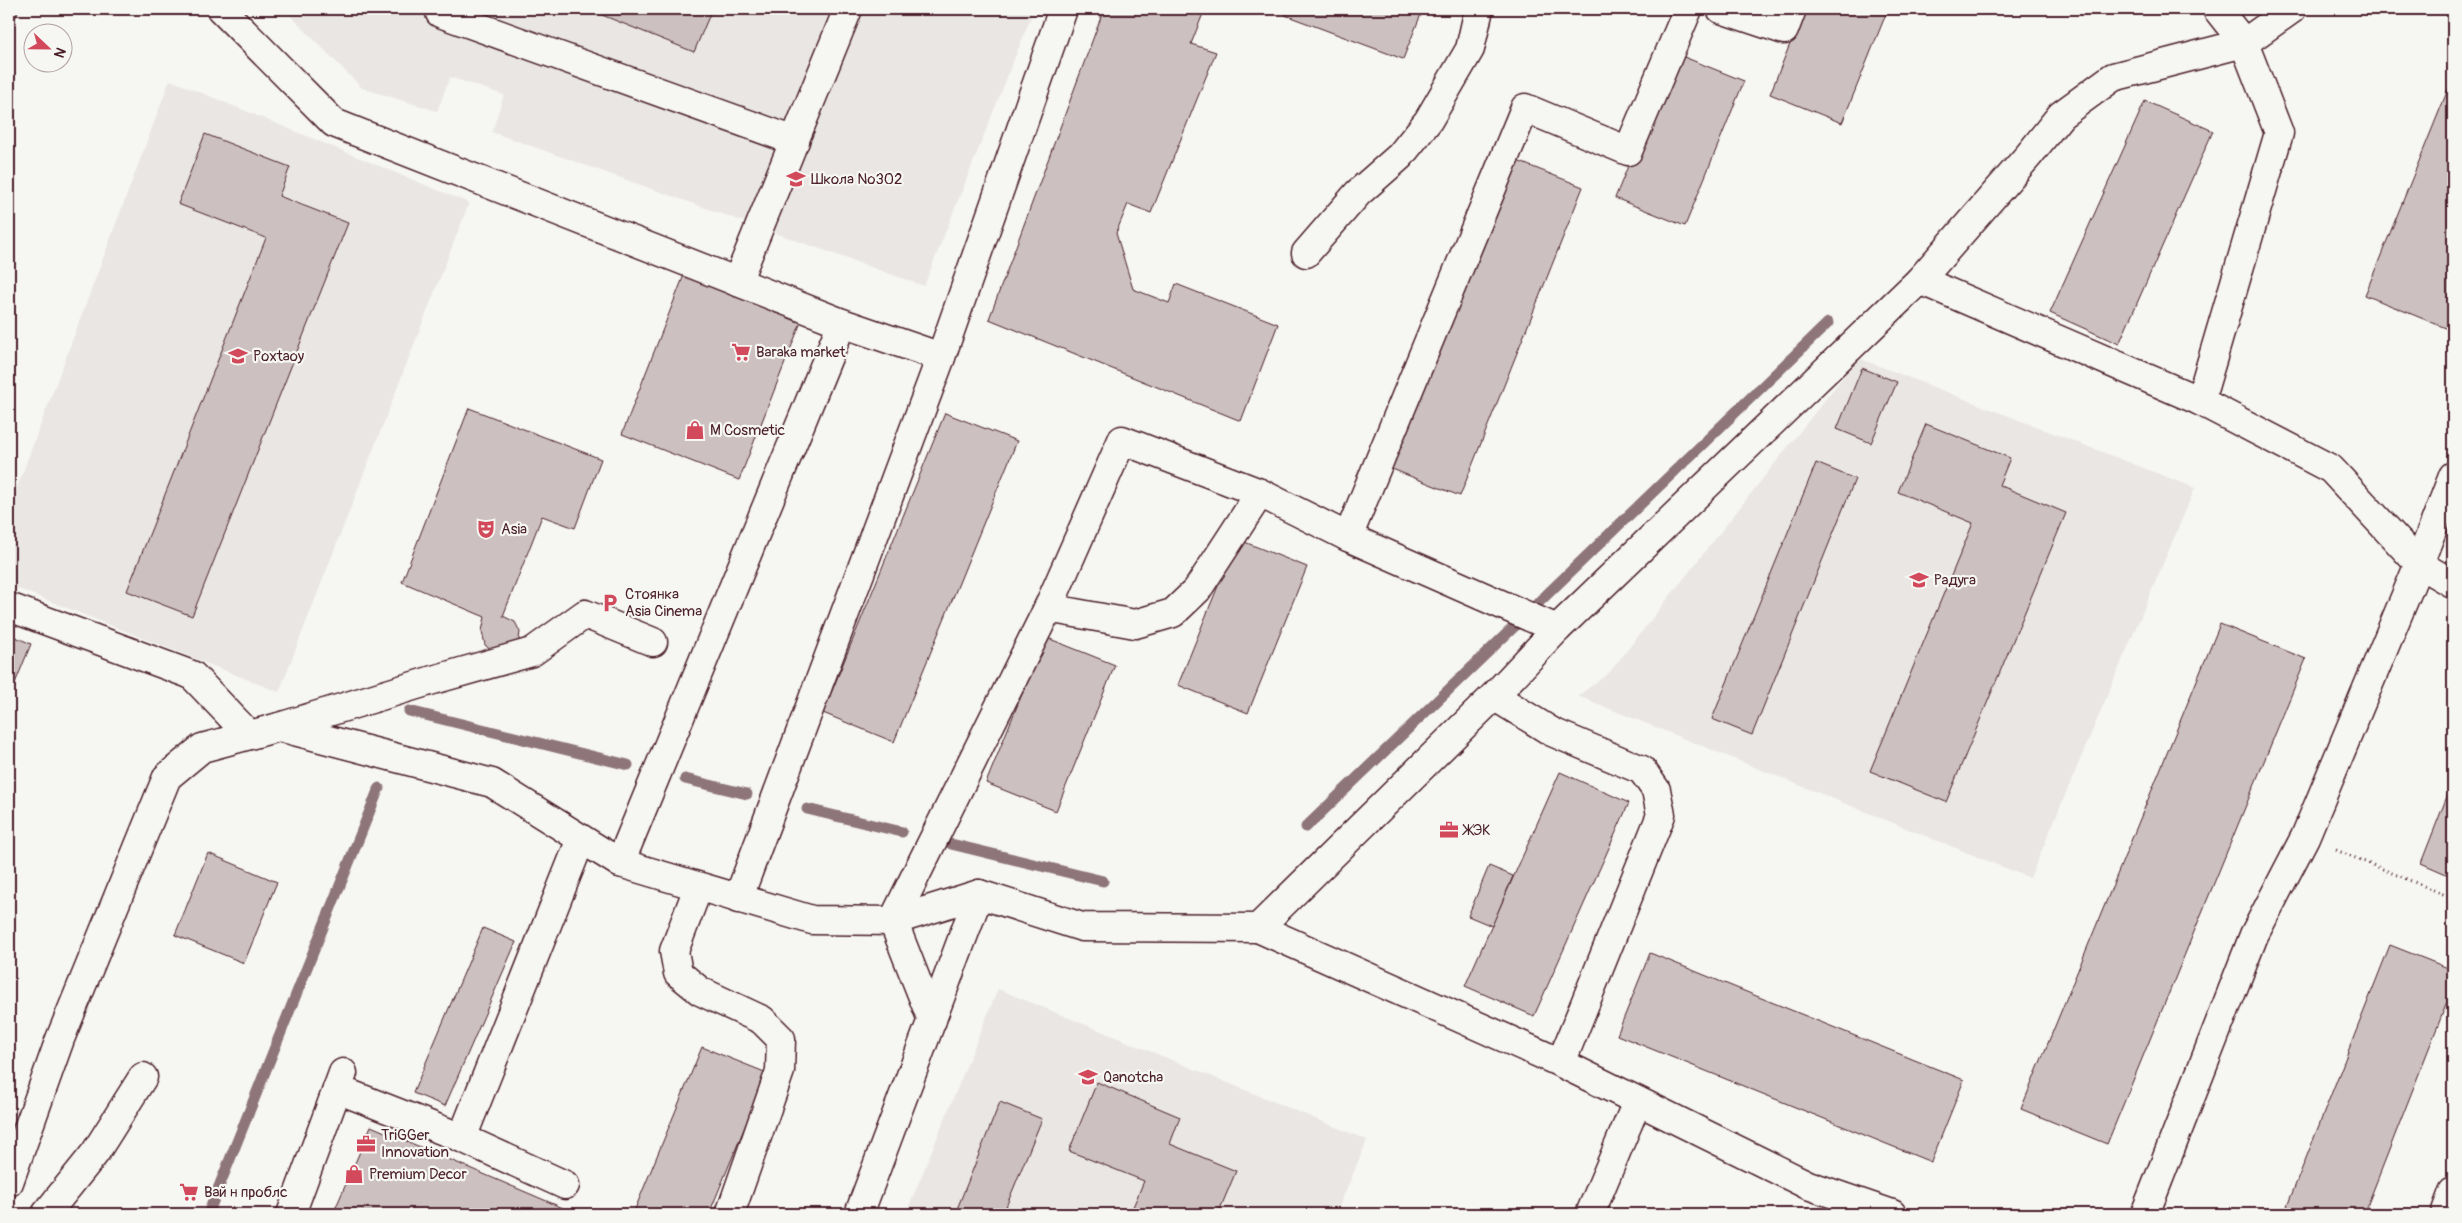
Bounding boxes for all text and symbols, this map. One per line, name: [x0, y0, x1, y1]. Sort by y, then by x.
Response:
north arrow: [22, 22, 72, 72]
text: N: [50, 45, 69, 60]
school or university icon: Школа №302: [785, 168, 807, 190]
place label: Школа №302: [811, 170, 902, 189]
supermarket icon: Baraka market: [730, 341, 752, 363]
place label: Baraka market: [756, 343, 847, 362]
school or university icon: Poxtaoy: [227, 345, 249, 367]
place label: Poxtaoy: [253, 347, 305, 366]
shop icon: M Cosmetic: [684, 419, 706, 441]
place label: M Cosmetic: [710, 421, 786, 440]
theatre icon: Asia: [475, 518, 497, 540]
place label: Asia: [501, 520, 527, 539]
school or university icon: Радуга: [1908, 569, 1930, 591]
place label: Радуга: [1934, 571, 1976, 590]
place label: Стоянка Asia Cinema: [625, 585, 702, 621]
parking icon: Стоянка Asia Cinema: [599, 592, 621, 614]
office icon: ЖЭК: [1438, 819, 1460, 841]
place label: ЖЭК: [1462, 821, 1491, 840]
school or university icon: Qanotcha: [1077, 1066, 1099, 1088]
place label: Qanotcha: [1103, 1068, 1163, 1087]
place label: TriGGer Innovation: [381, 1126, 449, 1162]
office icon: TriGGer Innovation: [355, 1133, 377, 1155]
shop icon: Premium Decor: [343, 1163, 365, 1185]
place label: Premium Decor: [369, 1165, 467, 1184]
supermarket icon: Вай н проблс: [178, 1181, 200, 1203]
place label: Вай н проблс: [204, 1183, 288, 1202]

